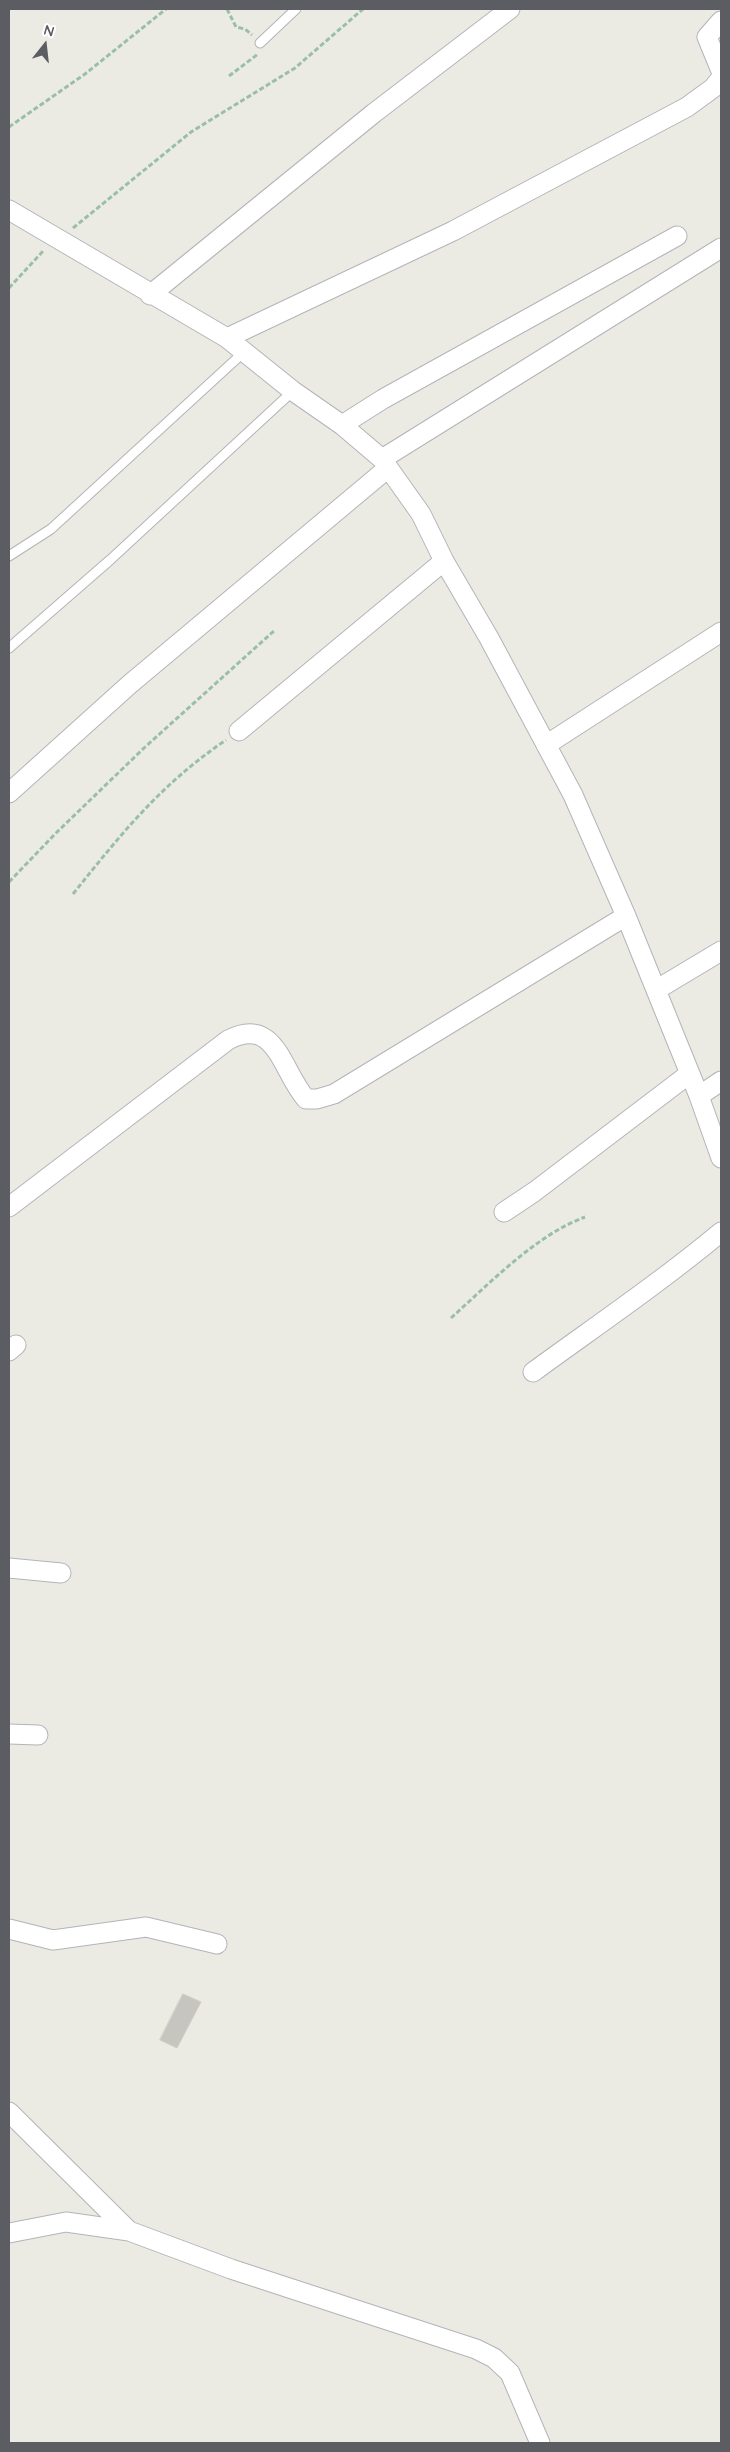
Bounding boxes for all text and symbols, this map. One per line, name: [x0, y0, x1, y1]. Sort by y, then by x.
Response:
north arrow: [20, 20, 70, 70]
text: N: [42, 21, 57, 41]

